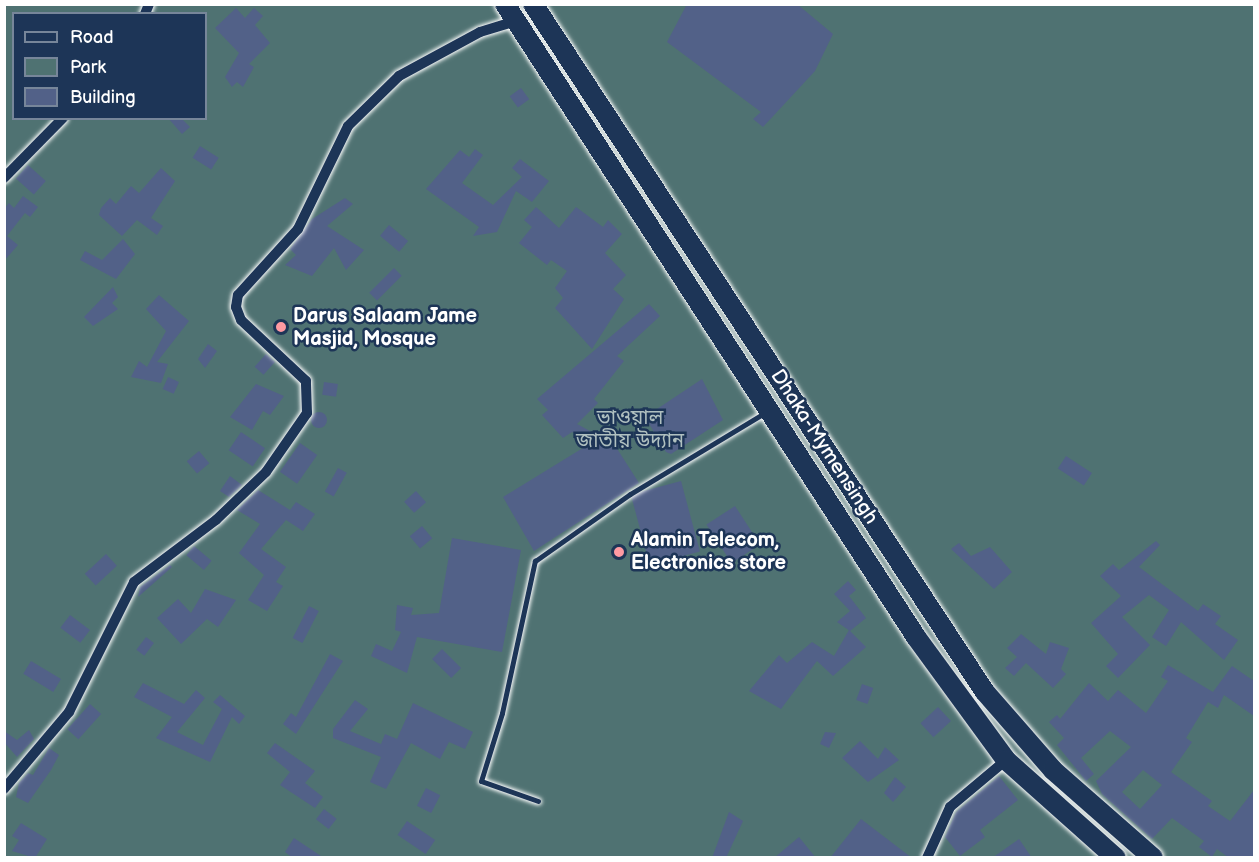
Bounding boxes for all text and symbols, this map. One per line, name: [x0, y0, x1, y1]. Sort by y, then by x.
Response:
legend: [12, 12, 207, 120]
text: Road: [70, 27, 114, 48]
text: Park: [70, 57, 106, 78]
text: Building: [70, 87, 136, 108]
place label: Darus Salaam Jame Masjid, Mosque: [293, 304, 477, 351]
marker: Darus Salaam Jame Masjid, Mosque: [274, 320, 288, 334]
street label: Dhaka-Mymensingh: [765, 365, 883, 529]
park label: ভাওয়াল জাতীয় উদ্যান: [576, 407, 684, 454]
place label: Alamin Telecom, Electronics store: [631, 528, 786, 575]
marker: Alamin Telecom, Electronics store: [612, 545, 626, 559]

